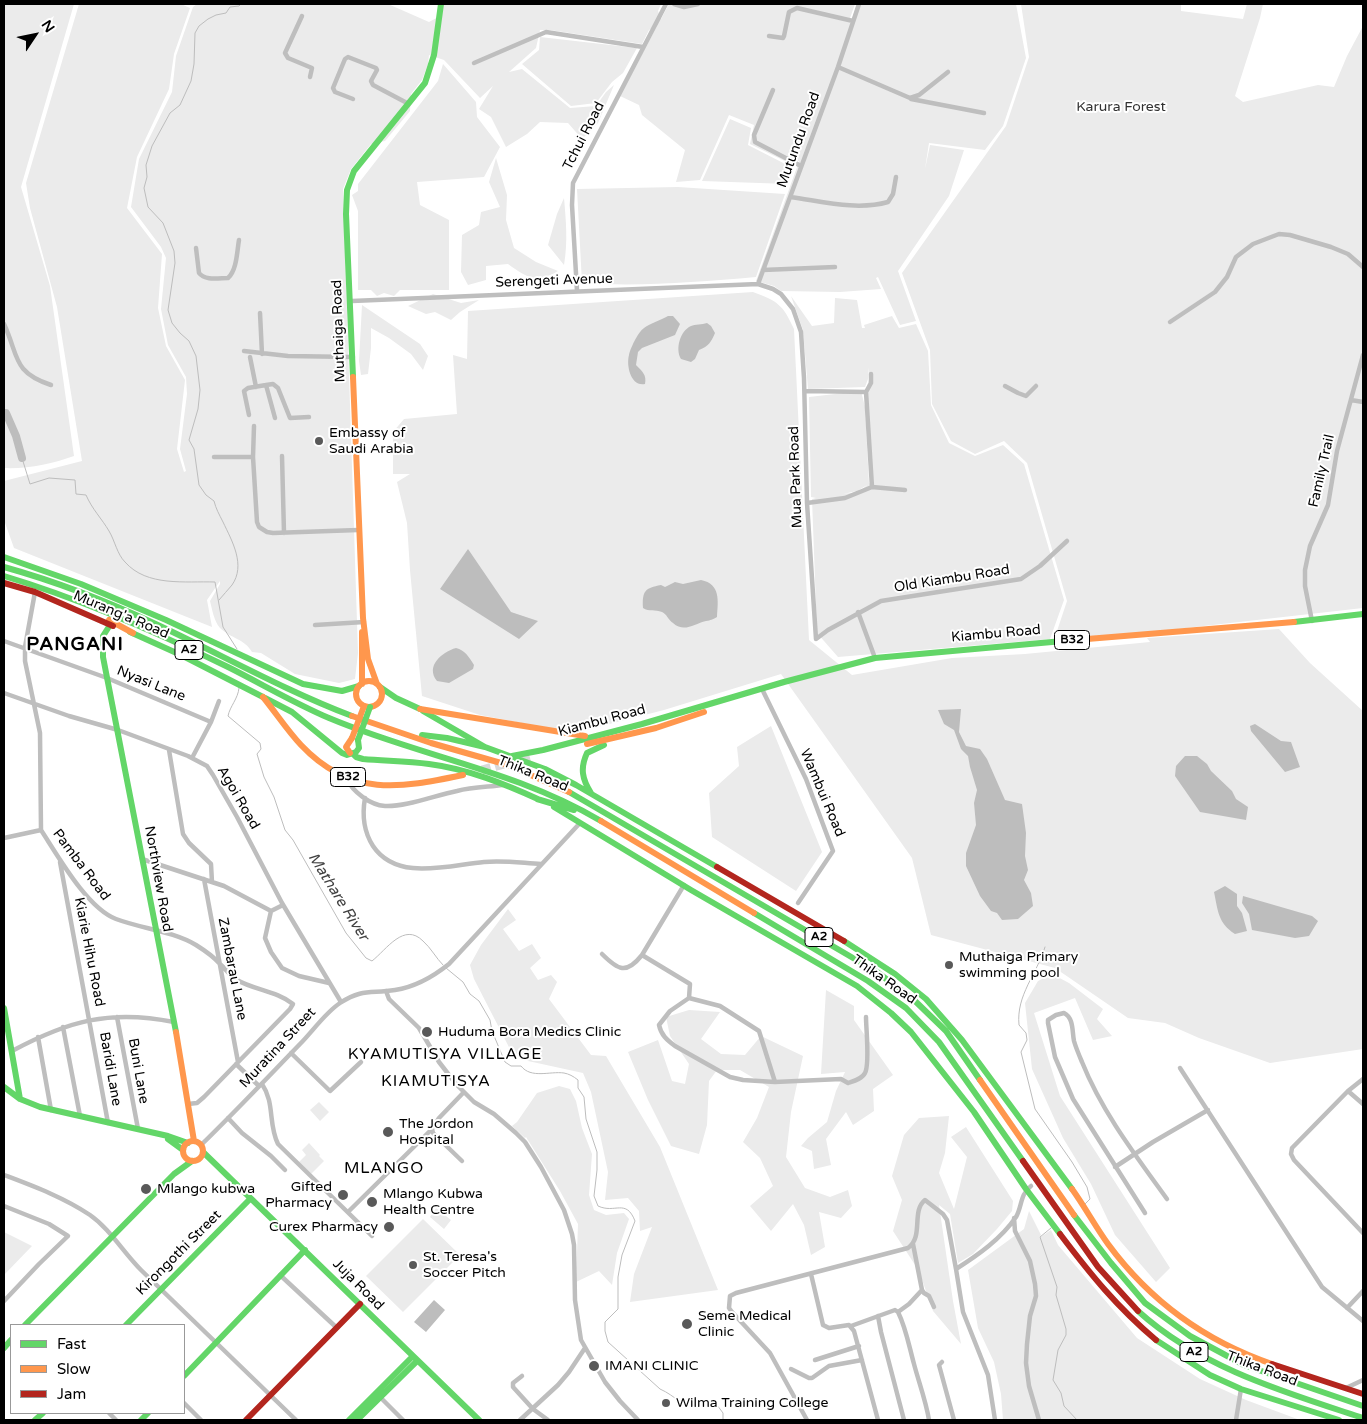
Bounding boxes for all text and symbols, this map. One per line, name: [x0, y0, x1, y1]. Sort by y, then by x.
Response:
north arrow: [10, 10, 60, 60]
text: N: [38, 17, 58, 36]
street label: Mutundu Road: [774, 90, 824, 190]
street label: Tchui Road: [560, 99, 608, 173]
park label: Karura Forest: [1076, 99, 1166, 115]
street label: Serengeti Avenue: [495, 271, 613, 291]
street label: Muthaiga Road: [329, 279, 349, 383]
place label: Embassy of Saudi Arabia: [329, 425, 414, 458]
street label: Mua Park Road: [786, 426, 806, 528]
street label: Family Trail: [1305, 433, 1339, 509]
marker: Embassy of Saudi Arabia: [313, 435, 325, 447]
street label: Old Kiambu Road: [893, 562, 1011, 596]
street label: Murang'a Road: [71, 587, 171, 643]
street label: Kiambu Road: [951, 622, 1041, 646]
road number: B32: [1054, 630, 1090, 650]
district label: PANGANI: [25, 634, 125, 656]
road number: A2: [175, 640, 203, 660]
street label: Nyasi Lane: [114, 663, 188, 705]
street label: Kiambu Road: [556, 701, 648, 741]
street label: Wambui Road: [796, 746, 848, 840]
street label: Thika Road: [495, 752, 571, 796]
street label: Agoi Road: [213, 764, 263, 832]
road number: B32: [330, 768, 366, 786]
street label: Northview Road: [140, 825, 176, 933]
street label: Pamba Road: [49, 826, 113, 904]
water label: Mathare River: [304, 850, 372, 944]
street label: Kiarie Hihu Road: [70, 896, 108, 1008]
street label: Zambarau Lane: [214, 916, 250, 1022]
road number: A2: [805, 928, 833, 946]
place label: Muthaiga Primary swimming pool: [959, 949, 1078, 982]
street label: Thika Road: [849, 952, 919, 1008]
marker: Muthaiga Primary swimming pool: [943, 959, 955, 971]
street label: Muratina Street: [236, 1004, 320, 1092]
place label: Huduma Bora Medics Clinic: [438, 1024, 621, 1040]
marker: Huduma Bora Medics Clinic: [420, 1025, 434, 1039]
street label: Baridi Lane: [95, 1031, 125, 1107]
street label: Buni Lane: [124, 1037, 152, 1105]
district label: KYAMUTISYA VILLAGE: [345, 1045, 545, 1065]
district label: KIAMUTISYA: [380, 1072, 492, 1092]
place label: The Jordon Hospital: [399, 1116, 474, 1148]
marker: The Jordon Hospital: [381, 1125, 395, 1139]
district label: MLANGO: [343, 1159, 425, 1179]
place label: Gifted Pharmacy: [265, 1179, 332, 1212]
place label: Mlango kubwa: [157, 1181, 255, 1197]
marker: Mlango kubwa: [139, 1182, 153, 1196]
place label: Mlango Kubwa Health Centre: [383, 1186, 483, 1218]
marker: Gifted Pharmacy: [336, 1188, 350, 1202]
marker: Mlango Kubwa Health Centre: [365, 1195, 379, 1209]
street label: Kirongothi Street: [133, 1207, 225, 1299]
place label: Curex Pharmacy: [269, 1219, 378, 1235]
marker: Curex Pharmacy: [382, 1220, 396, 1234]
place label: St. Teresa's Soccer Pitch: [423, 1249, 506, 1282]
street label: Juja Road: [329, 1256, 387, 1314]
marker: St. Teresa's Soccer Pitch: [407, 1259, 419, 1271]
place label: Seme Medical Clinic: [698, 1308, 791, 1340]
marker: Seme Medical Clinic: [680, 1317, 694, 1331]
legend: [10, 1324, 185, 1414]
text: Fast: [57, 1335, 86, 1353]
road number: A2: [1180, 1342, 1208, 1361]
street label: Thika Road: [1224, 1348, 1300, 1390]
place label: IMANI CLINIC: [605, 1358, 699, 1374]
marker: IMANI CLINIC: [587, 1359, 601, 1373]
text: Slow: [57, 1360, 91, 1378]
text: Jam: [57, 1385, 86, 1403]
place label: Wilma Training College: [676, 1395, 828, 1411]
marker: Wilma Training College: [660, 1397, 672, 1409]

